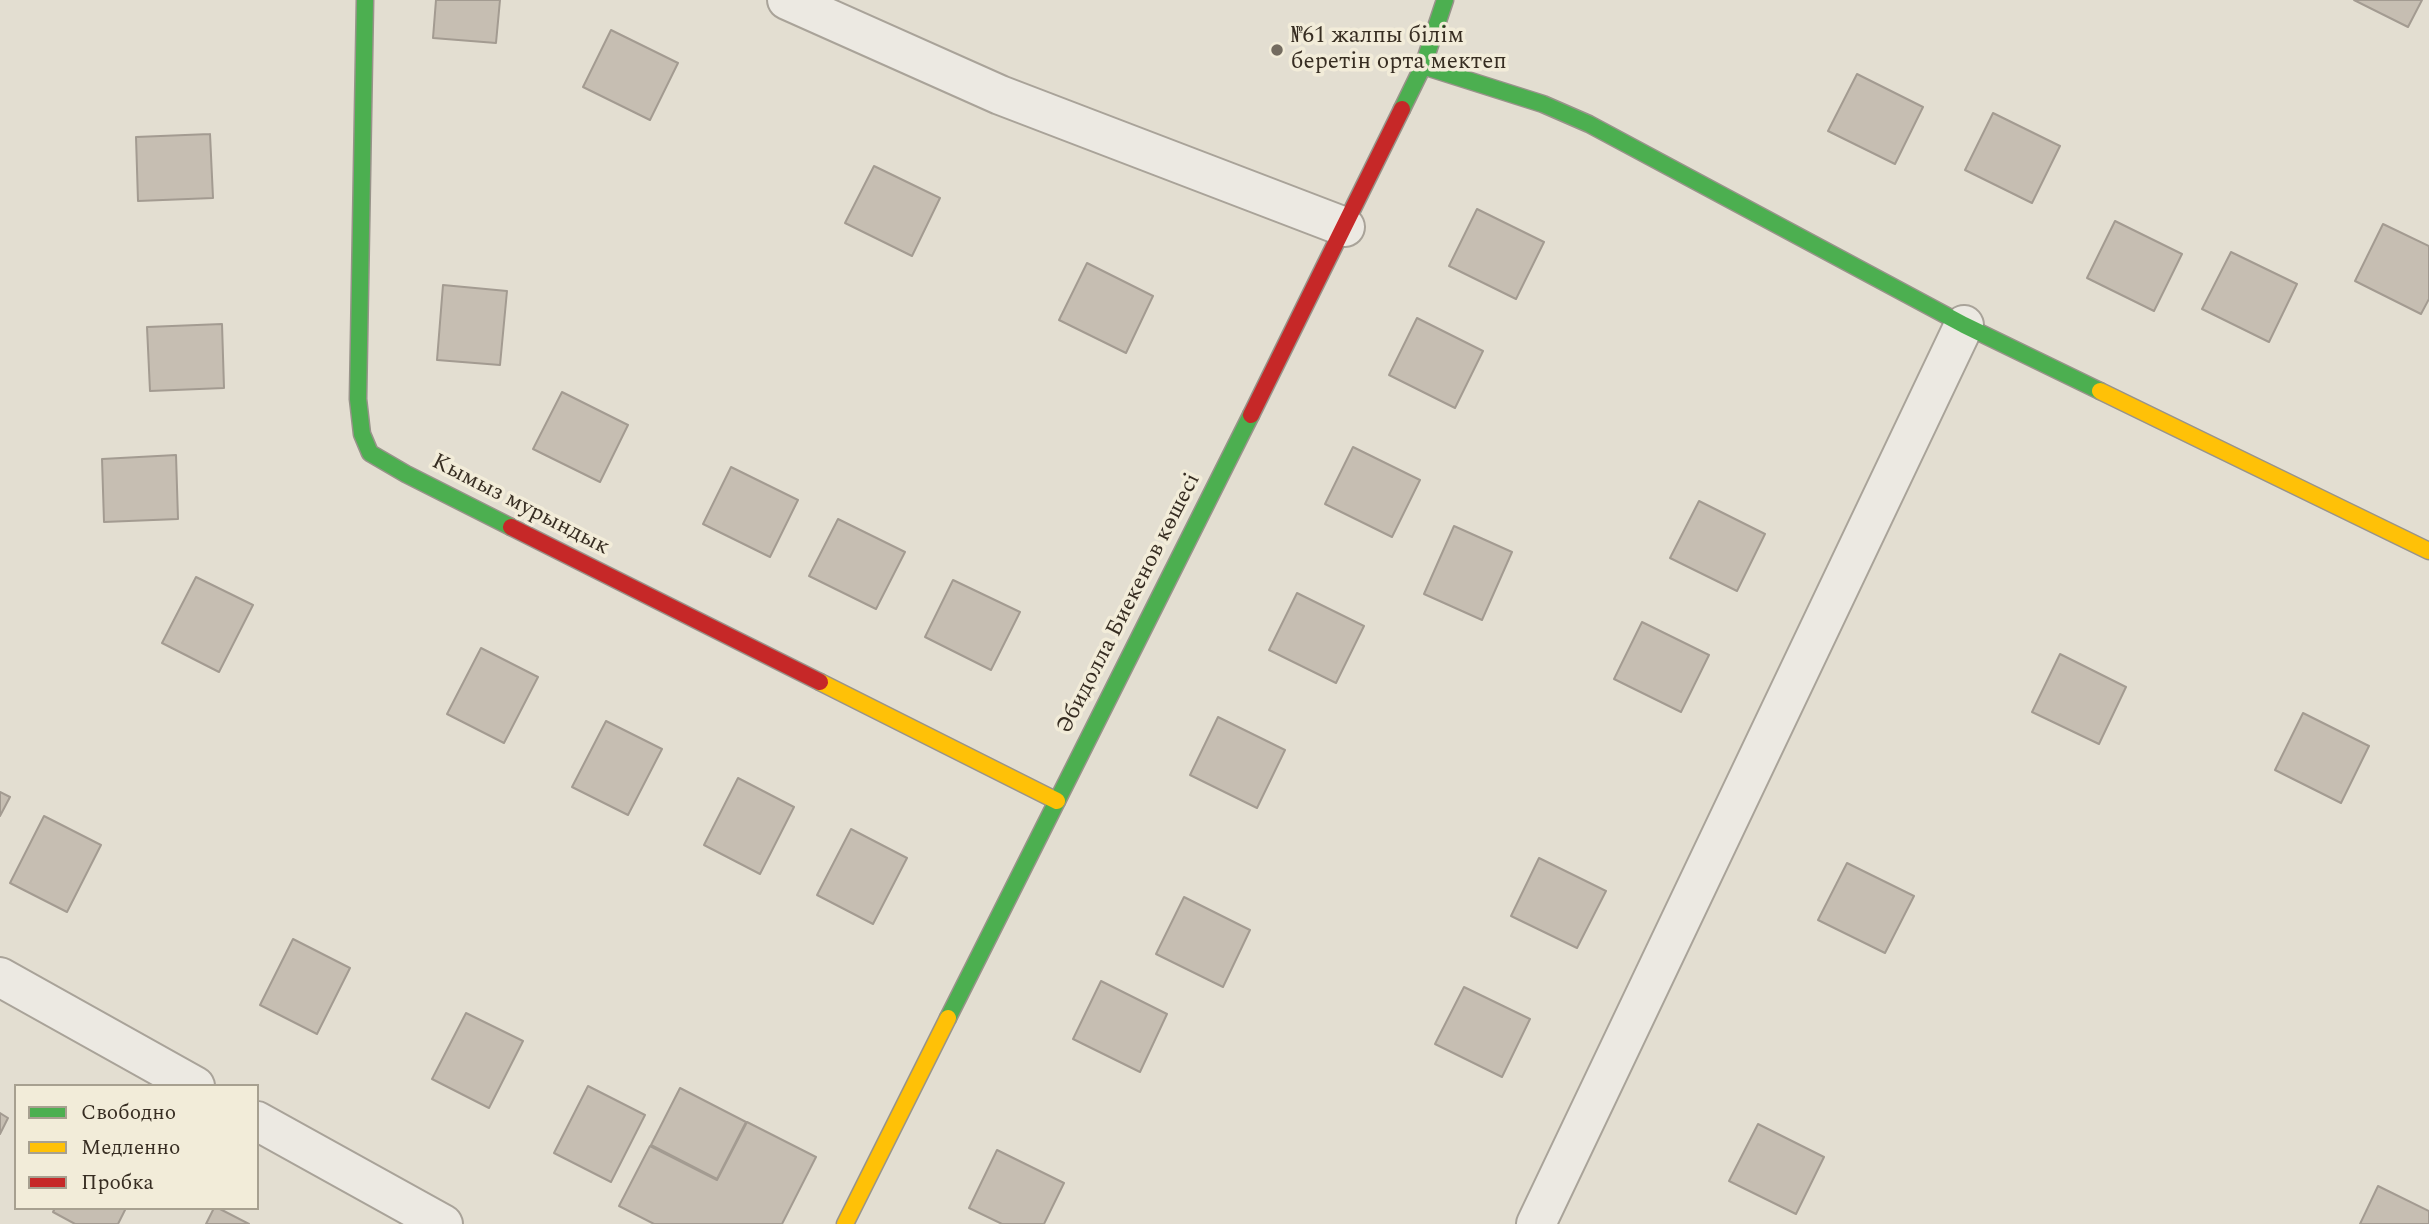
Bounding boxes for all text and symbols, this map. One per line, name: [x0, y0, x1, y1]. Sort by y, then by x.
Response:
place label: №61 жалпы білім беретін орта мектеп: [1291, 23, 1507, 77]
marker: №61 жалпы білім беретін орта мектеп: [1269, 42, 1285, 58]
street label: Кымыз мурындык: [427, 449, 613, 563]
street label: Әбидолла Биекенов көшесі: [1052, 469, 1208, 739]
legend: [14, 1084, 259, 1210]
text: Свободно: [81, 1097, 176, 1129]
text: Медленно: [81, 1132, 180, 1164]
text: Пробка: [81, 1167, 154, 1199]

